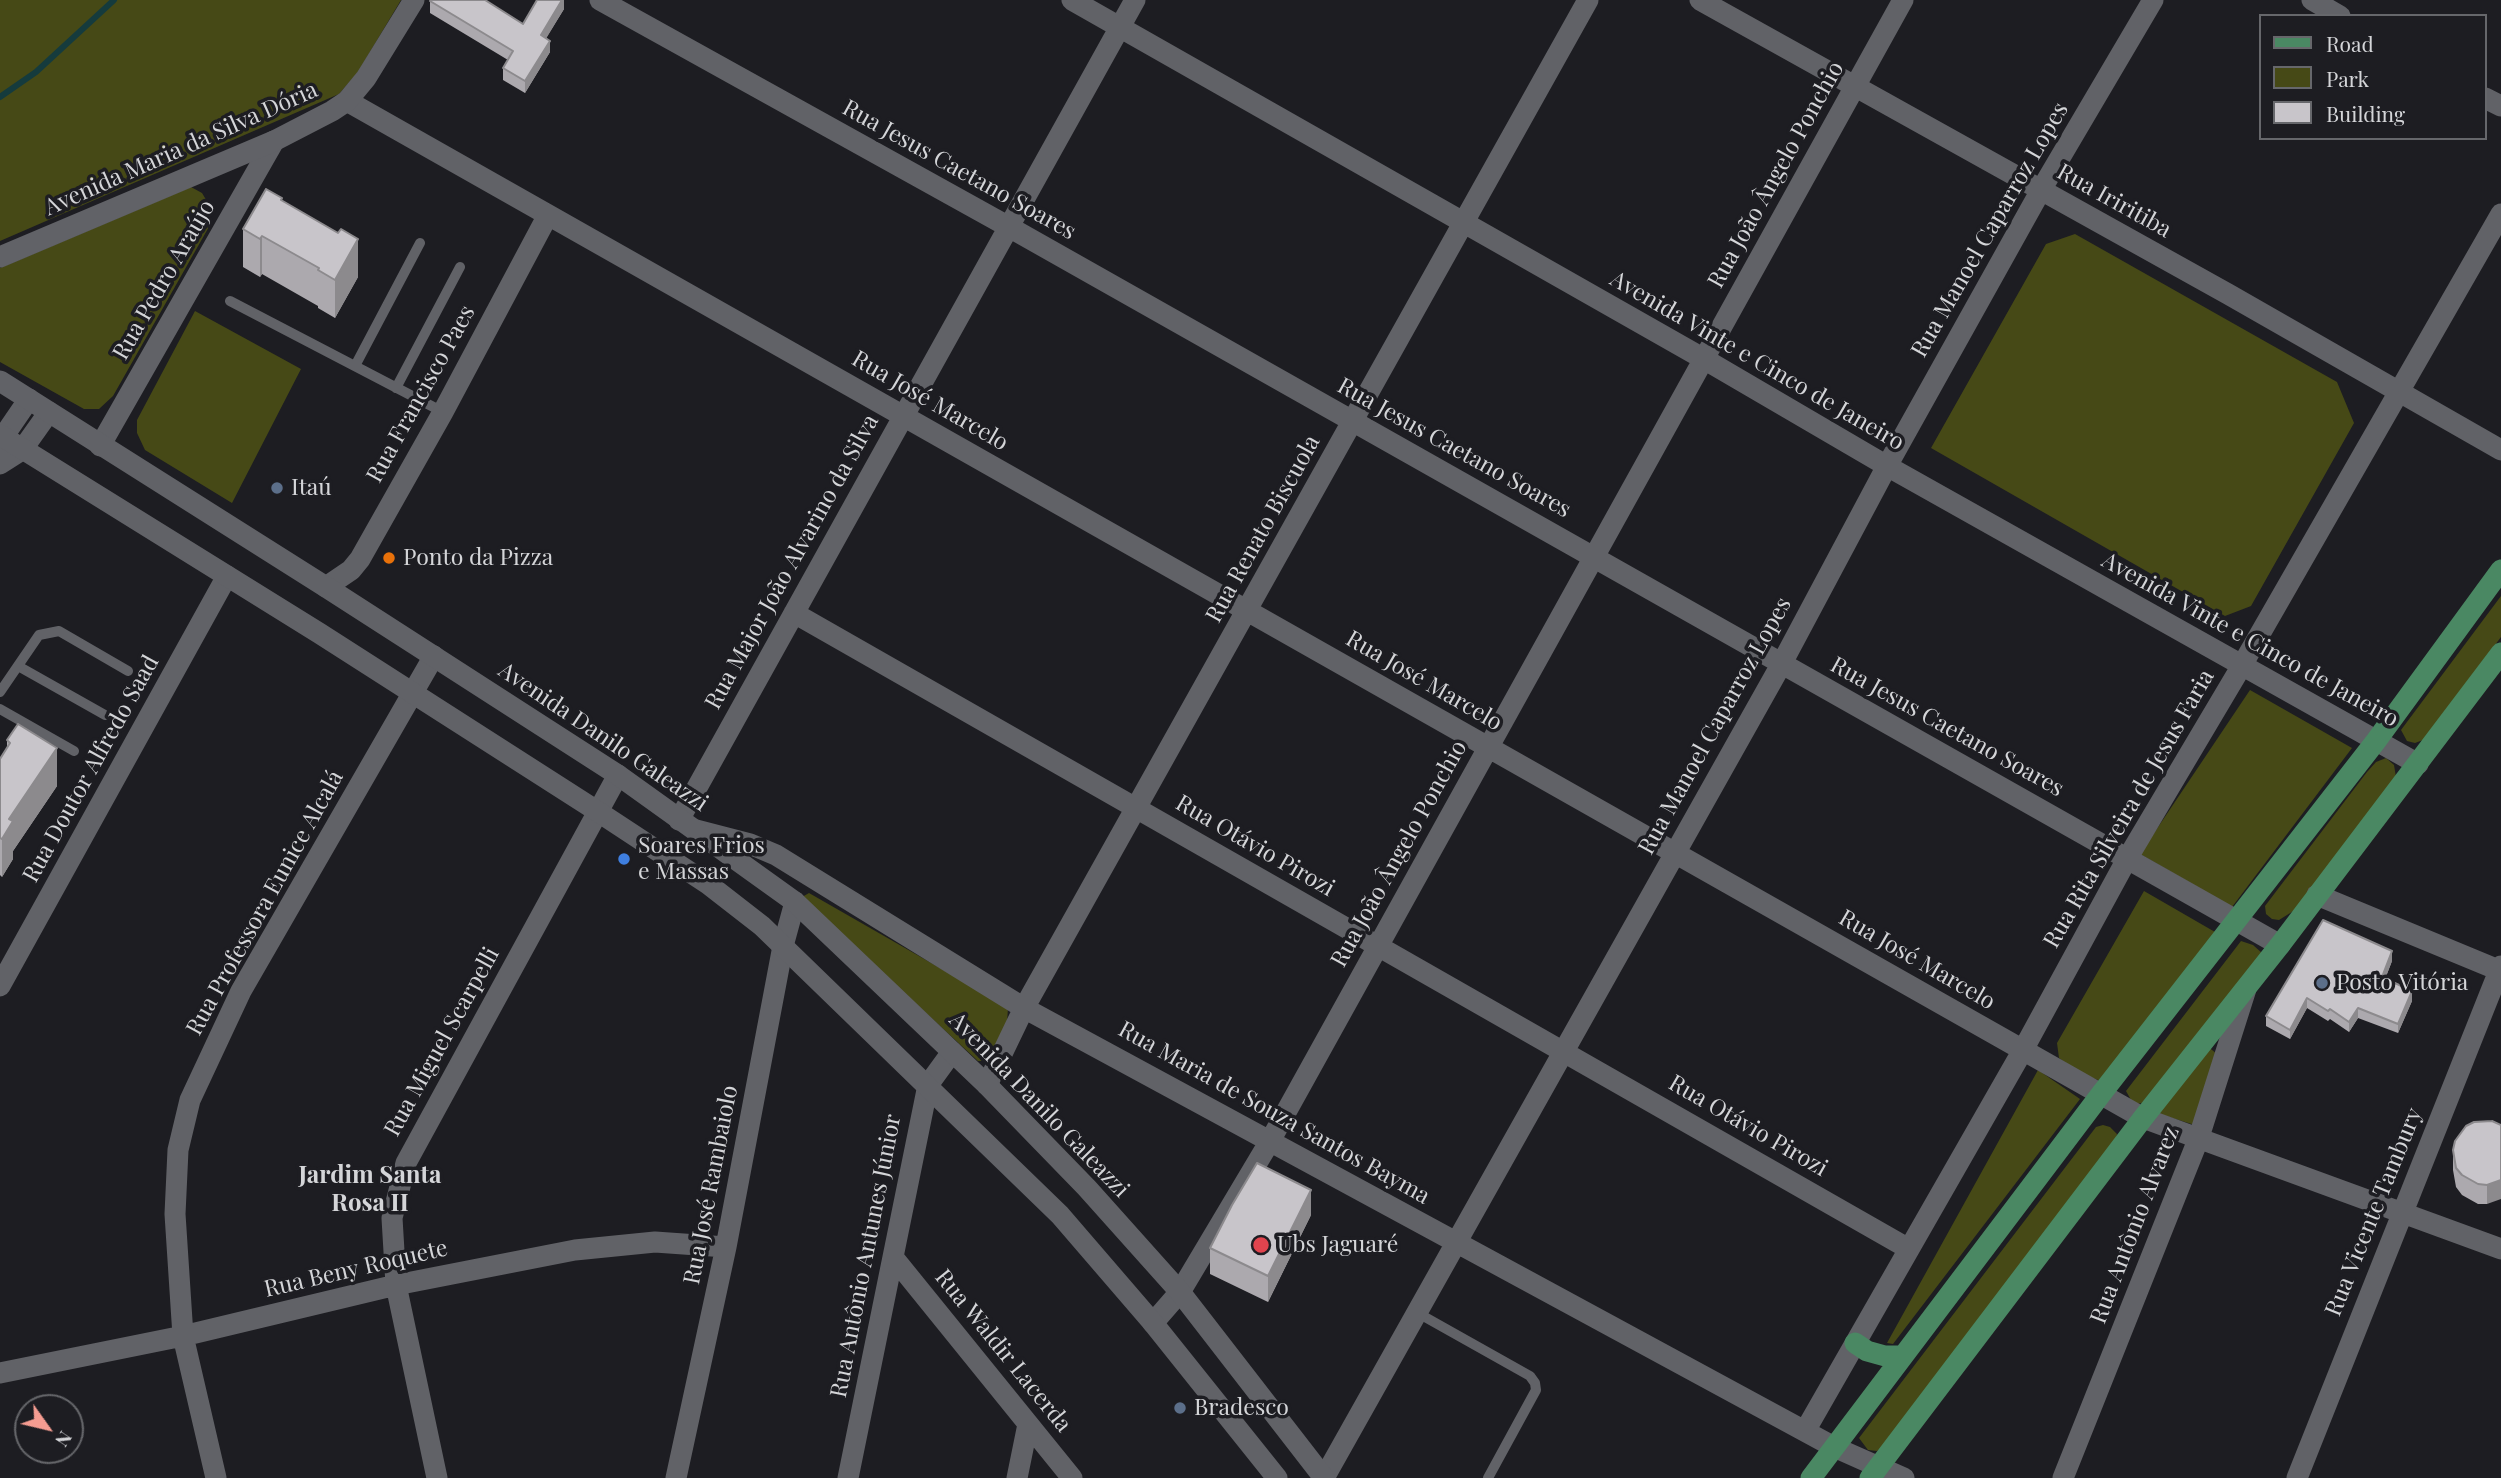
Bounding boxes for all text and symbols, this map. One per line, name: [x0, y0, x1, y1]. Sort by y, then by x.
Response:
legend: [2260, 14, 2487, 140]
text: Road: [2326, 29, 2374, 57]
street label: Rua João Ângelo Ponchio: [1702, 57, 1850, 293]
text: Park: [2326, 64, 2369, 92]
street label: Avenida Maria da Silva Dória: [40, 76, 322, 222]
street label: Rua Jesus Caetano Soares: [837, 94, 1081, 246]
street label: Rua Manoel Caparroz Lopes: [1906, 98, 2074, 362]
text: Building: [2326, 99, 2405, 127]
street label: Rua Iriritiba: [2052, 158, 2176, 244]
street label: Rua Pedro Araújo: [107, 195, 221, 365]
street label: Avenida Vinte e Cinco de Janeiro: [1605, 265, 1909, 457]
street label: Rua Francisco Paes: [361, 301, 481, 487]
street label: Rua José Marcelo: [847, 345, 1013, 457]
street label: Rua Jesus Caetano Soares: [1332, 372, 1576, 524]
street label: Rua Major João Alvarino da Silva: [699, 410, 885, 714]
street label: Rua Renato Biscuola: [1200, 431, 1326, 627]
place label: Itaú: [291, 474, 332, 502]
marker: Itaú: [269, 480, 285, 496]
place label: Ponto da Pizza: [403, 544, 553, 572]
street label: Avenida Vinte e Cinco de Janeiro: [2097, 547, 2403, 733]
marker: Ponto da Pizza: [381, 550, 397, 566]
street label: Rua Manoel Caparroz Lopes: [1633, 593, 1797, 859]
street label: Rua José Marcelo: [1341, 625, 1507, 737]
street label: Rua Doutor Alfredo Saad: [17, 651, 165, 887]
street label: Rua Jesus Caetano Soares: [1825, 651, 2069, 803]
street label: Avenida Danilo Galeazzi: [493, 657, 713, 817]
street label: Rua Rita Silveira de Jesus Faria: [2038, 665, 2220, 953]
street label: Rua João Ângelo Ponchio: [1325, 736, 1473, 972]
street label: Rua Professora Eunice Alcalá: [181, 766, 349, 1040]
street label: Rua Otávio Pirozi: [1171, 789, 1339, 903]
place label: Soares Frios e Massas: [638, 832, 765, 886]
marker: Soares Frios e Massas: [616, 851, 632, 867]
street label: Rua José Marcelo: [1834, 904, 2000, 1016]
street label: Rua Miguel Scarpelli: [379, 943, 505, 1141]
place label: Posto Vitória: [2336, 969, 2468, 997]
marker: Posto Vitória: [2314, 975, 2330, 991]
street label: Avenida Danilo Galeazzi: [943, 1007, 1135, 1203]
street label: Rua Maria de Souza Santos Bayma: [1114, 1016, 1434, 1210]
street label: Rua Otávio Pirozi: [1664, 1069, 1832, 1183]
street label: Rua José Rambaiolo: [678, 1083, 744, 1287]
street label: Rua Vicente Tambury: [2320, 1104, 2428, 1320]
street label: Rua Antônio Antunes Júnior: [825, 1112, 907, 1400]
street label: Rua Antônio Alvarez: [2085, 1122, 2185, 1328]
district label: Jardim Santa Rosa II: [299, 1162, 441, 1218]
place label: Ubs Jaguaré: [1277, 1231, 1398, 1259]
street label: Rua Beny Roquete: [262, 1234, 450, 1304]
marker: Ubs Jaguaré: [1251, 1235, 1271, 1255]
street label: Rua Waldir Lacerda: [929, 1264, 1077, 1438]
north arrow: [14, 1394, 84, 1464]
place label: Bradesco: [1194, 1394, 1289, 1422]
marker: Bradesco: [1172, 1400, 1188, 1416]
text: N: [50, 1427, 79, 1453]

